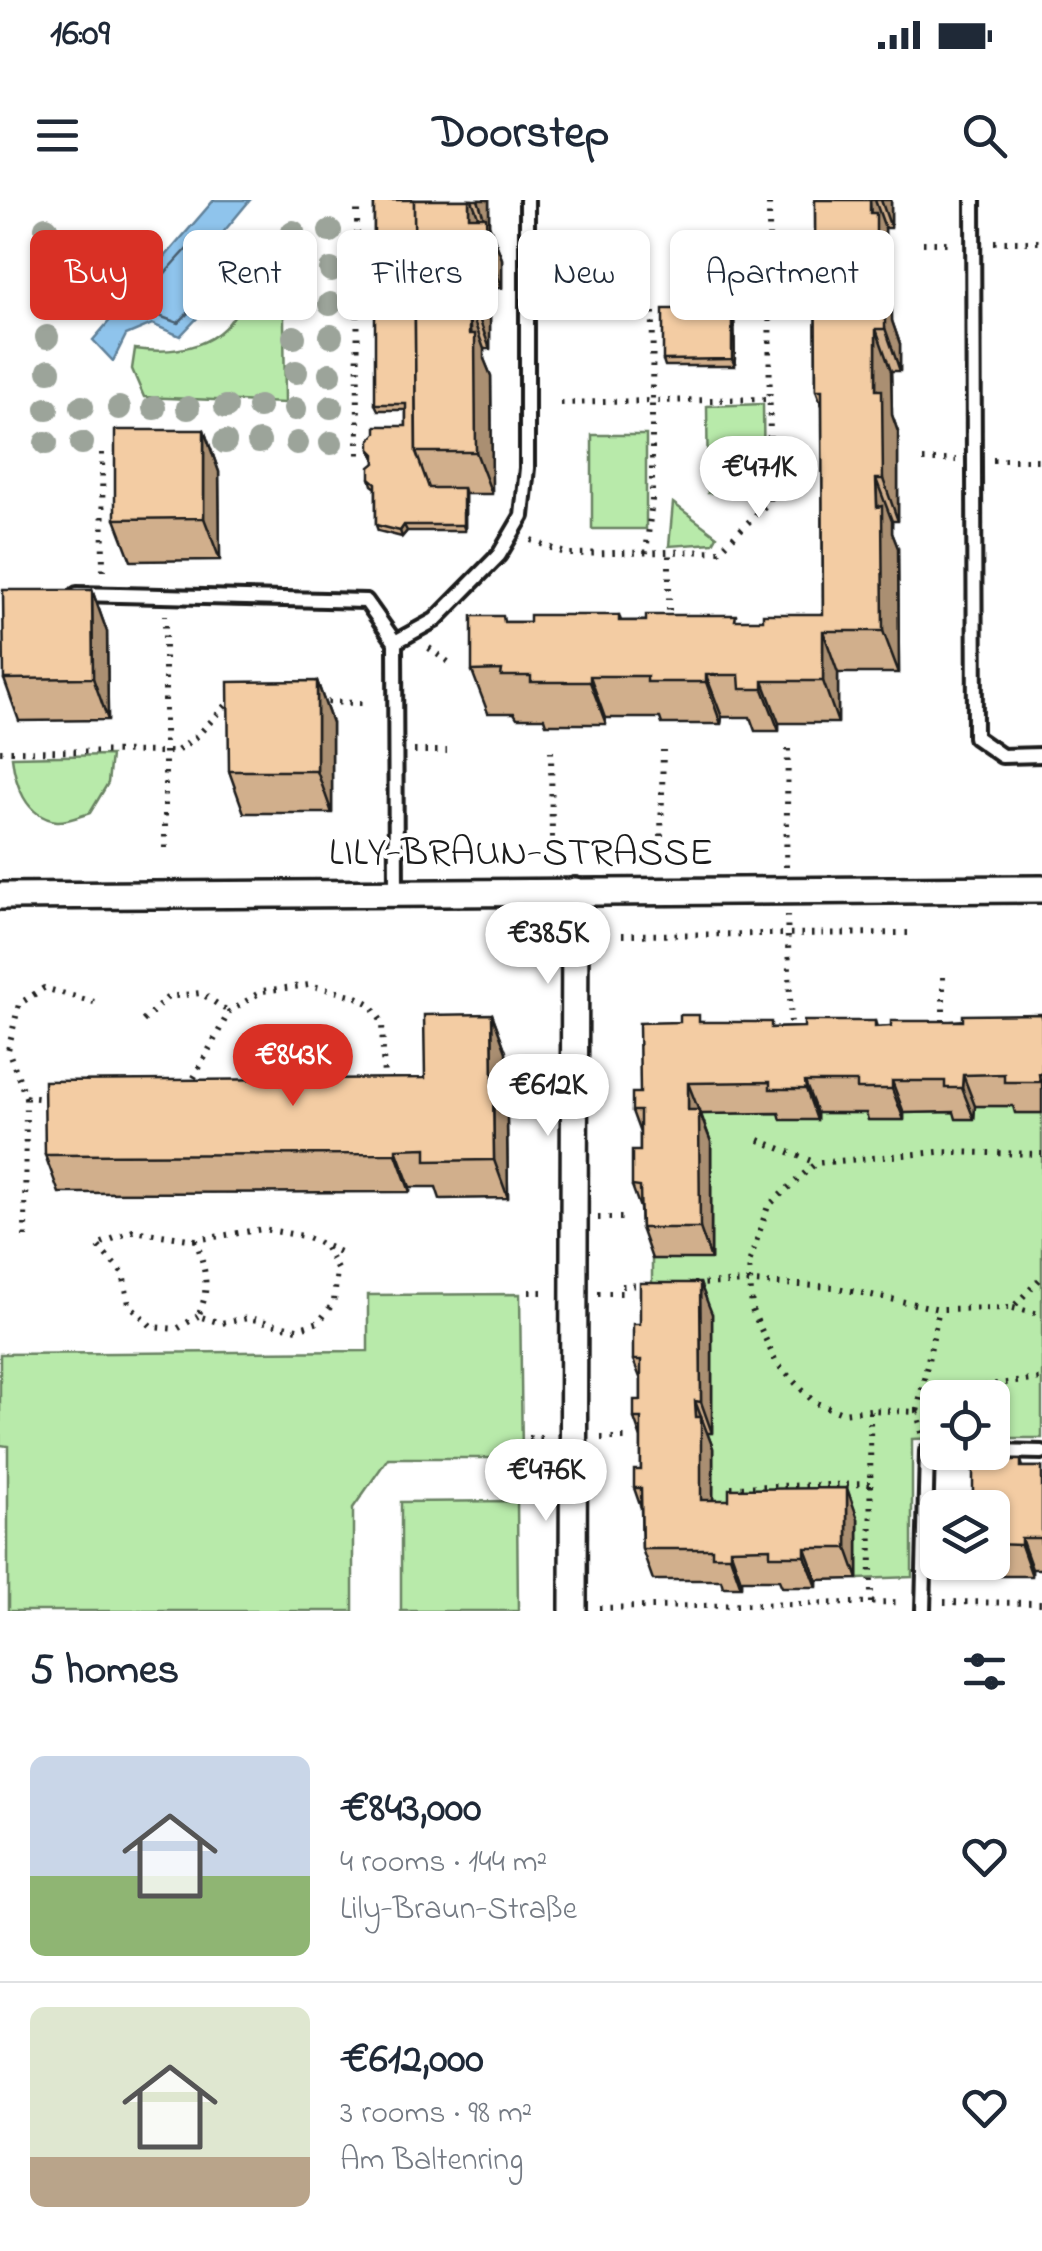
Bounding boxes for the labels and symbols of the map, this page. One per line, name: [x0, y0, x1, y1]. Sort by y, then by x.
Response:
pin: €471K: [689, 436, 829, 521]
street label: LILY-BRAUN-STRASSE: [329, 825, 713, 884]
pin: €385K: [478, 902, 618, 987]
pin: €843K: [223, 1024, 363, 1109]
pin: €612K: [478, 1054, 618, 1139]
pin: €476K: [476, 1439, 616, 1524]

